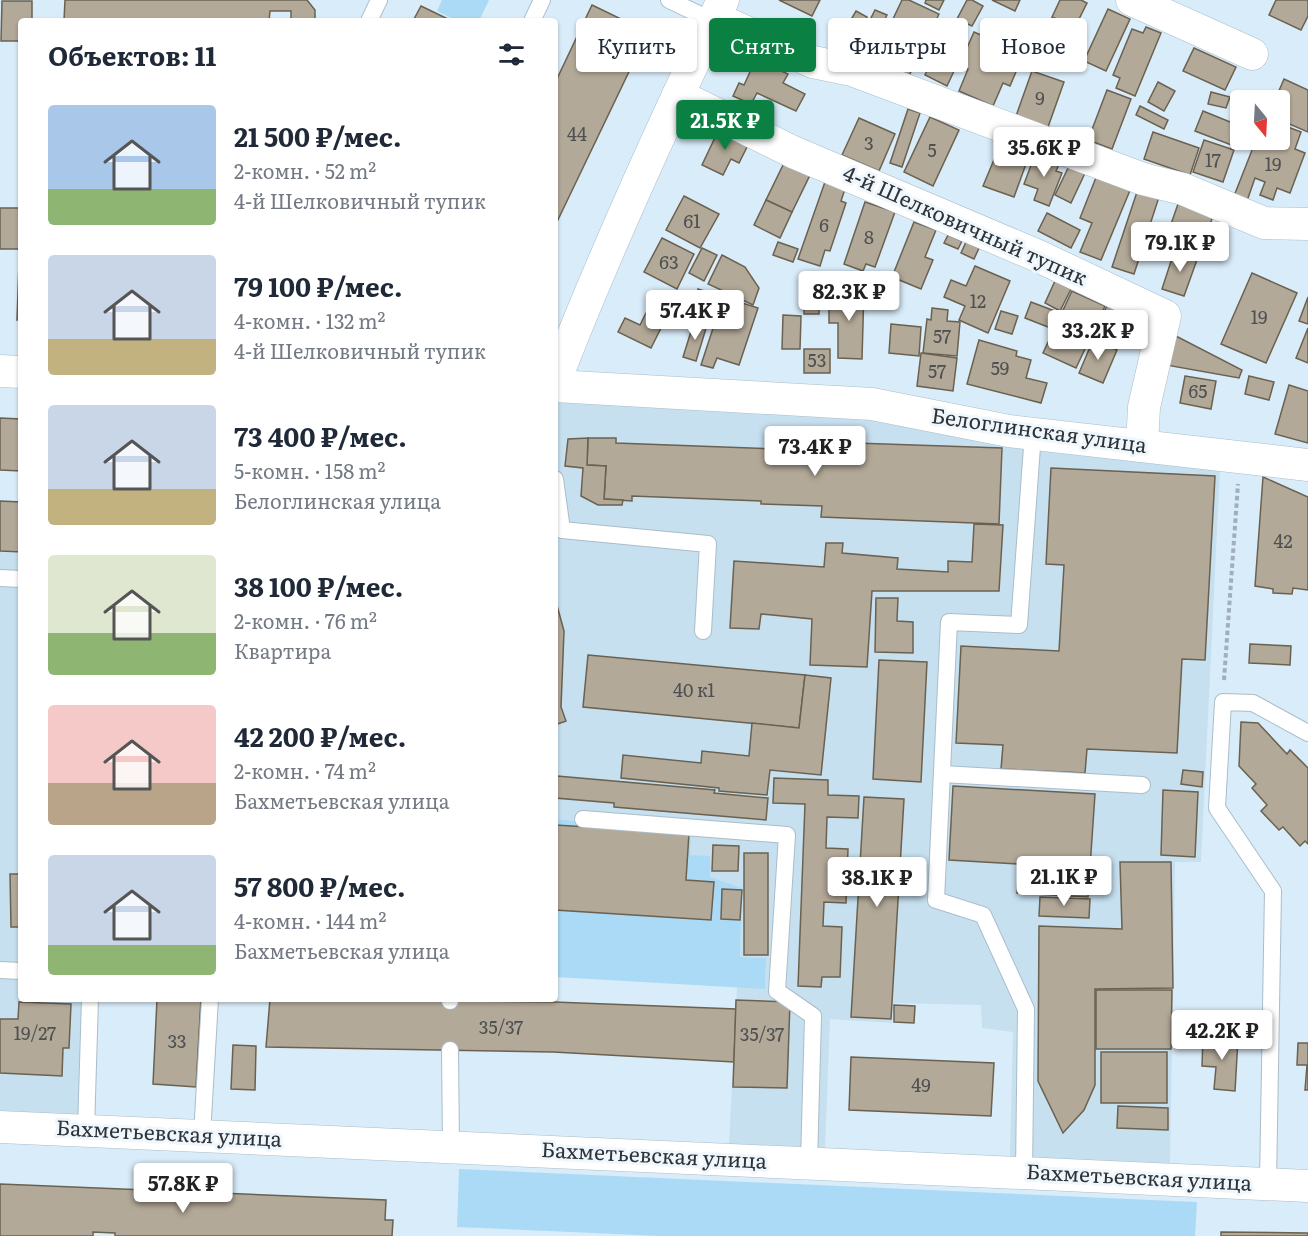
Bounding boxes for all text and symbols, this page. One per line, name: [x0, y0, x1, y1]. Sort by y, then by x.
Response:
chip: Купить: [576, 18, 697, 72]
chip: Снять: [709, 18, 816, 72]
chip: Фильтры: [828, 18, 968, 72]
chip: Новое: [980, 18, 1087, 72]
text: Объектов: 11: [48, 35, 216, 74]
icon: filters: [495, 38, 528, 71]
house number: 9: [1035, 84, 1045, 111]
north arrow: [1230, 90, 1290, 150]
map controls: [1230, 90, 1290, 150]
pin: 21.5K ₽: [670, 100, 780, 151]
text: 21.5K ₽: [690, 104, 760, 134]
text: 21 500 ₽/мес.: [234, 116, 402, 155]
house number: 44: [567, 120, 587, 147]
pin: 35.6K ₽: [989, 127, 1099, 178]
icon: home: [96, 129, 168, 201]
house number: 3: [864, 129, 874, 156]
text: 35.6K ₽: [1007, 131, 1081, 161]
house number: 5: [927, 136, 937, 163]
house number: 17: [1205, 146, 1221, 173]
house number: 19: [1265, 150, 1281, 177]
text: 2-комн. · 52 m²: [234, 155, 376, 185]
street label: 4-й Шелковичный тупик: [839, 156, 1094, 292]
text: 4-й Шелковичный тупик: [234, 185, 486, 215]
house number: 61: [684, 207, 701, 234]
house number: 6: [819, 211, 829, 238]
pin: 79.1K ₽: [1125, 222, 1235, 273]
house number: 8: [864, 223, 874, 250]
text: 79.1K ₽: [1145, 226, 1215, 256]
house number: 63: [659, 248, 679, 275]
text: 79 100 ₽/мес.: [234, 266, 402, 305]
pin: 82.3K ₽: [794, 271, 904, 322]
text: 82.3K ₽: [812, 275, 886, 305]
icon: home: [96, 279, 168, 351]
house number: 12: [970, 287, 986, 314]
pin: 57.4K ₽: [640, 290, 750, 341]
text: 57.4K ₽: [660, 294, 730, 324]
house number: 19: [1251, 303, 1267, 330]
text: 4-комн. · 132 m²: [234, 305, 386, 335]
pin: 33.2K ₽: [1043, 310, 1153, 361]
text: 33.2K ₽: [1062, 314, 1134, 344]
house number: 57: [933, 322, 951, 349]
text: 4-й Шелковичный тупик: [234, 335, 486, 365]
house number: 53: [808, 346, 826, 373]
house number: 59: [991, 354, 1009, 381]
house number: 57: [928, 357, 946, 384]
house number: 65: [1189, 377, 1207, 404]
street label: Белоглинская улица: [930, 398, 1150, 459]
text: 73 400 ₽/мес.: [234, 416, 407, 455]
pin: 73.4K ₽: [760, 426, 870, 477]
icon: home: [96, 429, 168, 501]
text: 73.4K ₽: [779, 430, 852, 460]
text: 5-комн. · 158 m²: [234, 455, 386, 485]
text: Белоглинская улица: [234, 485, 441, 515]
house number: 42: [1273, 527, 1293, 554]
text: 38 100 ₽/мес.: [234, 566, 403, 605]
icon: home: [96, 579, 168, 651]
text: 2-комн. · 76 m²: [234, 605, 377, 635]
text: Квартира: [234, 635, 331, 665]
house number: 40 к1: [673, 676, 715, 703]
text: 42 200 ₽/мес.: [234, 716, 406, 755]
icon: home: [96, 729, 168, 801]
text: 2-комн. · 74 m²: [234, 755, 376, 785]
text: Бахметьевская улица: [234, 785, 449, 815]
pin: 21.1K ₽: [1009, 856, 1119, 907]
pin: 38.1K ₽: [822, 857, 932, 908]
text: 21.1K ₽: [1031, 860, 1097, 890]
text: 38.1K ₽: [842, 861, 912, 891]
text: 57 800 ₽/мес.: [234, 866, 406, 905]
icon: home: [96, 879, 168, 951]
text: 4-комн. · 144 m²: [234, 905, 386, 935]
text: Бахметьевская улица: [234, 935, 449, 965]
pin: 42.2K ₽: [1167, 1010, 1277, 1061]
house number: 35/37: [479, 1013, 523, 1040]
text: 42.2K ₽: [1185, 1014, 1259, 1044]
house number: 19/27: [14, 1019, 56, 1046]
house number: 35/37: [740, 1020, 784, 1047]
house number: 33: [168, 1027, 186, 1054]
house number: 49: [911, 1071, 931, 1098]
street label: Бахметьевская улица: [55, 1110, 284, 1153]
street label: Бахметьевская улица: [540, 1132, 769, 1175]
street label: Бахметьевская улица: [1025, 1154, 1254, 1197]
pin: 57.8K ₽: [128, 1163, 238, 1214]
text: 57.8K ₽: [148, 1167, 218, 1197]

